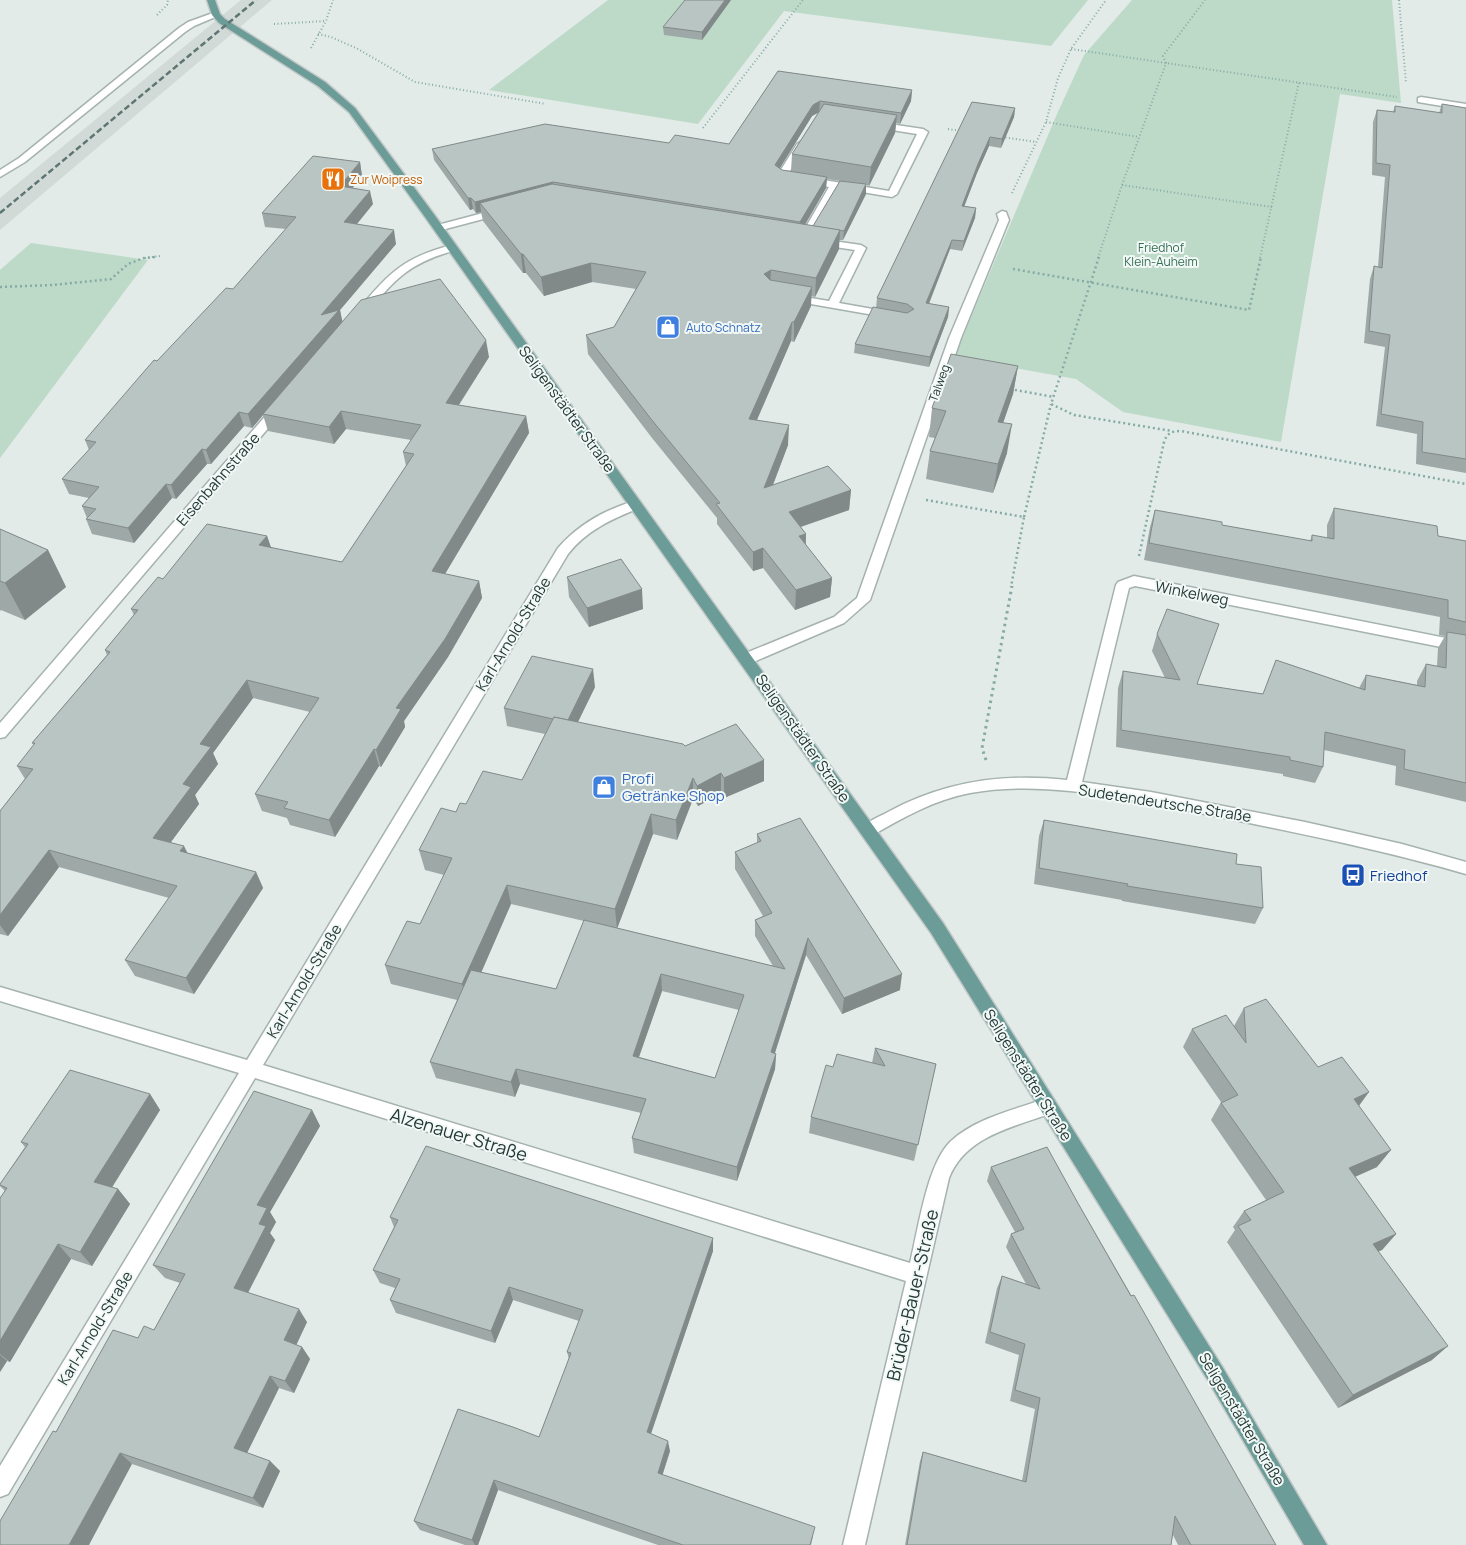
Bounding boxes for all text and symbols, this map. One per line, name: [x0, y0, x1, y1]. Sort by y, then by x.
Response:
restaurant icon: Zur Woipress: [320, 166, 346, 192]
place label: Zur Woipress: [350, 171, 423, 188]
park label: Friedhof Klein-Auheim: [1124, 239, 1198, 270]
shop icon: Auto Schnatz: [655, 314, 681, 340]
place label: Auto Schnatz: [686, 319, 761, 336]
street label: Seligenstädter Straße: [514, 341, 620, 477]
street label: Talweg: [924, 362, 954, 404]
street label: Eisenbahnstraße: [172, 428, 265, 530]
street label: Karl-Arnold-Straße: [471, 573, 556, 695]
street label: Winkelweg: [1153, 576, 1231, 610]
street label: Seligenstädter Straße: [751, 670, 855, 806]
place label: Profi Getränke Shop: [622, 768, 725, 806]
shop icon: Profi Getränke Shop: [591, 774, 617, 800]
street label: Sudetendeutsche Straße: [1077, 779, 1253, 827]
bus stop icon: Friedhof: [1340, 862, 1366, 888]
place label: Friedhof: [1370, 865, 1428, 886]
street label: Karl-Arnold-Straße: [262, 920, 347, 1042]
street label: Seligenstädter Straße: [979, 1005, 1077, 1145]
street label: Alzenauer Straße: [387, 1102, 531, 1166]
street label: Brüder-Bauer-Straße: [881, 1207, 943, 1383]
street label: Karl-Arnold-Straße: [53, 1267, 138, 1389]
street label: Seligenstädter Straße: [1194, 1349, 1290, 1490]

